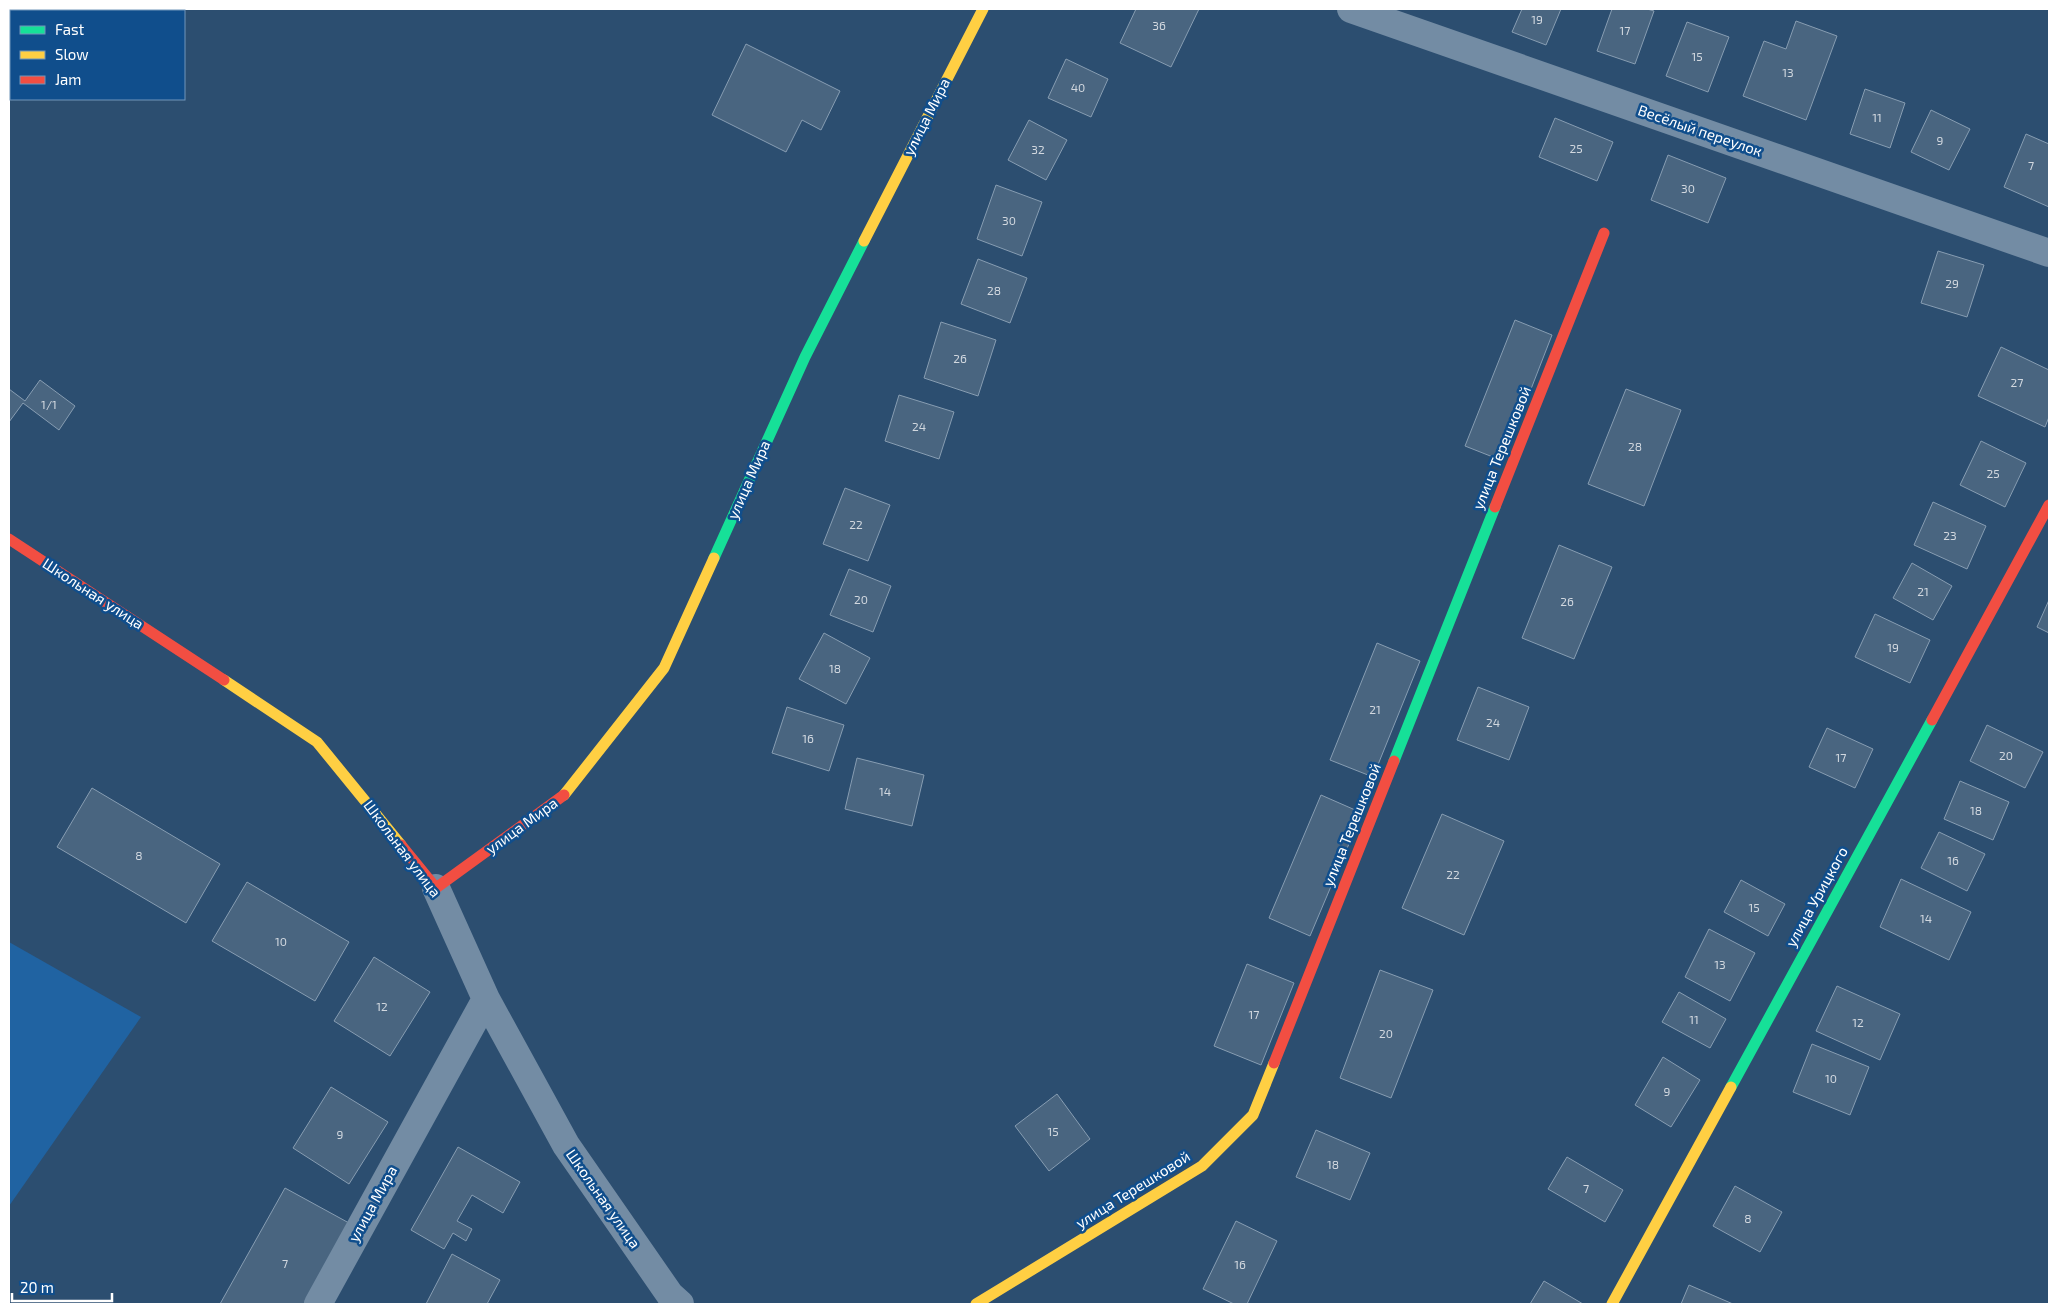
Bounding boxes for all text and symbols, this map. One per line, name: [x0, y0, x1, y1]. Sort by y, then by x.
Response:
legend: [10, 10, 185, 100]
house number: 19: [1531, 12, 1543, 26]
house number: 36: [1152, 18, 1166, 32]
text: Fast: [55, 20, 85, 38]
house number: 17: [1620, 23, 1630, 37]
text: Slow: [55, 45, 89, 63]
house number: 15: [1691, 49, 1703, 63]
house number: 13: [1782, 65, 1794, 79]
text: Jam: [55, 70, 81, 88]
street label: улица Мира: [899, 75, 954, 159]
house number: 40: [1071, 80, 1085, 94]
street label: Весёлый переулок: [1636, 100, 1765, 161]
house number: 11: [1872, 110, 1882, 124]
house number: 9: [1937, 133, 1944, 147]
house number: 25: [1569, 141, 1583, 155]
house number: 32: [1031, 142, 1045, 156]
house number: 7: [2028, 158, 2034, 172]
house number: 30: [1681, 181, 1695, 195]
house number: 30: [1002, 213, 1016, 227]
house number: 29: [1945, 276, 1959, 290]
house number: 28: [987, 283, 1001, 297]
house number: 26: [953, 351, 967, 365]
house number: 27: [2011, 375, 2023, 389]
street label: улица Терешковой: [1468, 383, 1535, 512]
house number: 1/1: [41, 397, 57, 411]
house number: 24: [912, 419, 926, 433]
street label: улица Мира: [723, 437, 774, 522]
house number: 28: [1628, 439, 1642, 453]
house number: 25: [1986, 466, 2000, 480]
house number: 22: [849, 517, 863, 531]
house number: 23: [1943, 528, 1957, 542]
street label: Школьная улица: [39, 554, 147, 633]
house number: 21: [1917, 584, 1929, 598]
house number: 20: [854, 592, 868, 606]
house number: 26: [1560, 594, 1574, 608]
house number: 19: [1887, 640, 1899, 654]
house number: 18: [829, 661, 841, 675]
house number: 21: [1369, 702, 1381, 716]
house number: 24: [1486, 715, 1500, 729]
house number: 16: [802, 731, 814, 745]
house number: 20: [1999, 748, 2013, 762]
house number: 17: [1836, 750, 1846, 764]
street label: улица Терешковой: [1318, 760, 1385, 889]
house number: 14: [879, 784, 891, 798]
street label: улица Мира: [482, 793, 561, 858]
street label: Школьная улица: [360, 796, 445, 901]
house number: 18: [1970, 803, 1982, 817]
street label: улица Урицкого: [1781, 843, 1852, 950]
house number: 8: [135, 848, 143, 862]
house number: 16: [1947, 853, 1959, 867]
house number: 22: [1446, 867, 1460, 881]
house number: 15: [1748, 900, 1760, 914]
house number: 14: [1920, 911, 1932, 925]
house number: 10: [275, 934, 287, 948]
house number: 13: [1714, 957, 1726, 971]
house number: 12: [376, 999, 388, 1013]
house number: 17: [1249, 1007, 1259, 1021]
house number: 11: [1689, 1012, 1699, 1026]
house number: 12: [1852, 1015, 1864, 1029]
house number: 20: [1379, 1026, 1393, 1040]
house number: 10: [1825, 1071, 1837, 1085]
house number: 9: [1664, 1084, 1671, 1098]
house number: 15: [1047, 1124, 1059, 1138]
house number: 9: [337, 1127, 344, 1141]
street label: Школьная улица: [562, 1145, 645, 1252]
street label: улица Терешковой: [1072, 1147, 1194, 1232]
house number: 18: [1327, 1157, 1339, 1171]
street label: улица Мира: [344, 1162, 401, 1245]
house number: 7: [1583, 1181, 1589, 1195]
house number: 8: [1744, 1211, 1752, 1225]
house number: 7: [282, 1256, 288, 1270]
house number: 16: [1234, 1257, 1246, 1271]
scale bar: [12, 1270, 112, 1302]
text: 20 m: [20, 1278, 54, 1296]

